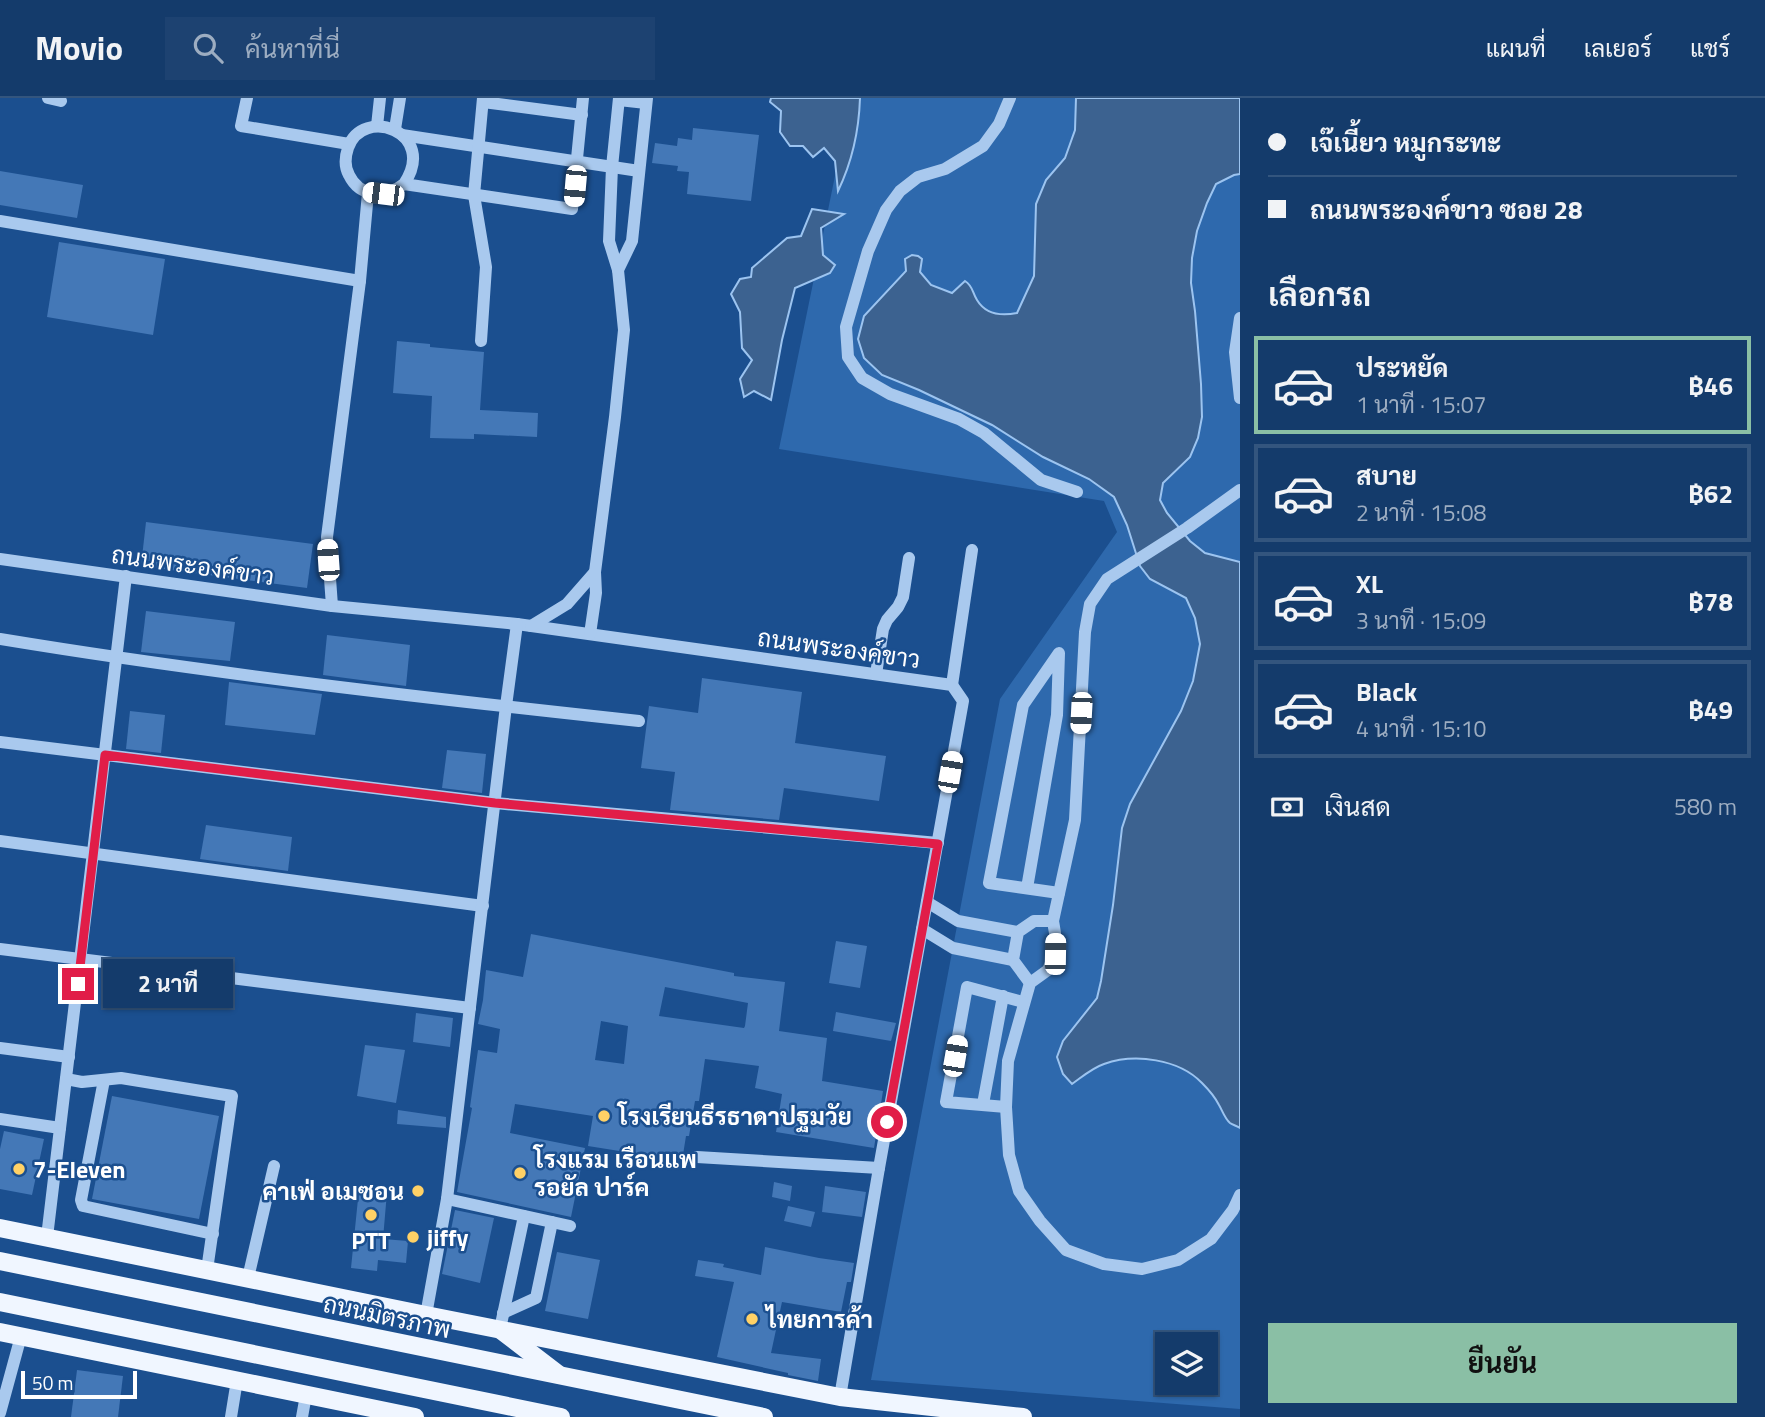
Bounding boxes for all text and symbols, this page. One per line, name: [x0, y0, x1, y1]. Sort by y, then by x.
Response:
search box: [165, 17, 655, 80]
text: Movio: [35, 23, 123, 73]
icon: search: [189, 29, 227, 67]
text: ค้นหาที่นี่: [245, 29, 340, 68]
text: แผนที่: [1486, 30, 1546, 66]
text: เลเยอร์: [1584, 30, 1652, 66]
text: แชร์: [1690, 30, 1730, 66]
text: เจ๊เนี้ยว หมูกระทะ: [1310, 123, 1501, 162]
car: [563, 164, 588, 208]
car: [361, 181, 406, 207]
text: ถนนพระองค์ขาว ซอย 28: [1310, 190, 1583, 229]
text: เลือกรถ: [1268, 270, 1371, 318]
text: ประหยัด: [1356, 348, 1449, 387]
icon: car: [1272, 354, 1335, 417]
text: ฿46: [1688, 366, 1733, 405]
text: 1 นาที · 15:07: [1356, 387, 1486, 422]
text: สบาย: [1356, 456, 1417, 495]
icon: car: [1272, 462, 1335, 525]
text: ฿62: [1688, 474, 1733, 513]
text: 2 นาที · 15:08: [1356, 495, 1486, 530]
street label: ถนนพระองค์ขาว: [109, 536, 277, 594]
car: [317, 538, 340, 582]
text: XL: [1356, 564, 1383, 603]
icon: car: [1272, 570, 1335, 633]
text: ฿78: [1688, 582, 1733, 621]
text: 3 นาที · 15:09: [1356, 603, 1486, 638]
street label: ถนนพระองค์ขาว: [755, 619, 923, 677]
text: Black: [1356, 672, 1417, 711]
icon: car: [1272, 678, 1335, 741]
text: ฿49: [1688, 690, 1733, 729]
car: [1070, 691, 1093, 735]
text: 4 นาที · 15:10: [1356, 711, 1486, 746]
car: [937, 749, 964, 795]
text: เงินสด: [1324, 787, 1391, 826]
icon: cash: [1268, 788, 1306, 826]
text: 580 m: [1674, 789, 1737, 824]
car: [1045, 933, 1066, 975]
callout: 2 นาที: [102, 960, 232, 1008]
text: 2 นาที: [138, 966, 198, 1001]
route end: [62, 968, 94, 1000]
car: [942, 1033, 969, 1079]
place label: โรงเรียนธีรธาดาปฐมวัย: [616, 1098, 852, 1134]
route start: [871, 1106, 903, 1138]
marker: โรงเรียนธีรธาดาปฐมวัย: [596, 1108, 612, 1124]
place label: โรงแรม เรือนแพ รอยัล ปาร์ค: [532, 1141, 697, 1205]
place label: 7-Eleven: [33, 1151, 125, 1187]
marker: 7-Eleven: [11, 1161, 27, 1177]
marker: โรงแรม เรือนแพ รอยัล ปาร์ค: [512, 1165, 528, 1181]
place label: คาเฟ่ อเมซอน: [263, 1173, 404, 1209]
marker: คาเฟ่ อเมซอน: [410, 1183, 426, 1199]
marker: PTT: [363, 1207, 379, 1223]
place label: jiffy: [426, 1219, 469, 1255]
place label: PTT: [351, 1222, 391, 1258]
marker: jiffy: [405, 1229, 421, 1245]
street label: ถนนมิตรภาพ: [320, 1285, 454, 1347]
place label: ไทยการค้า: [764, 1301, 873, 1337]
marker: ไทยการค้า: [744, 1311, 760, 1327]
button: ยืนยัน: [1268, 1323, 1737, 1403]
map controls: [1155, 1332, 1218, 1395]
button: layers: [1155, 1332, 1218, 1395]
scale bar: [21, 1368, 136, 1400]
text: 50 m: [32, 1368, 73, 1397]

